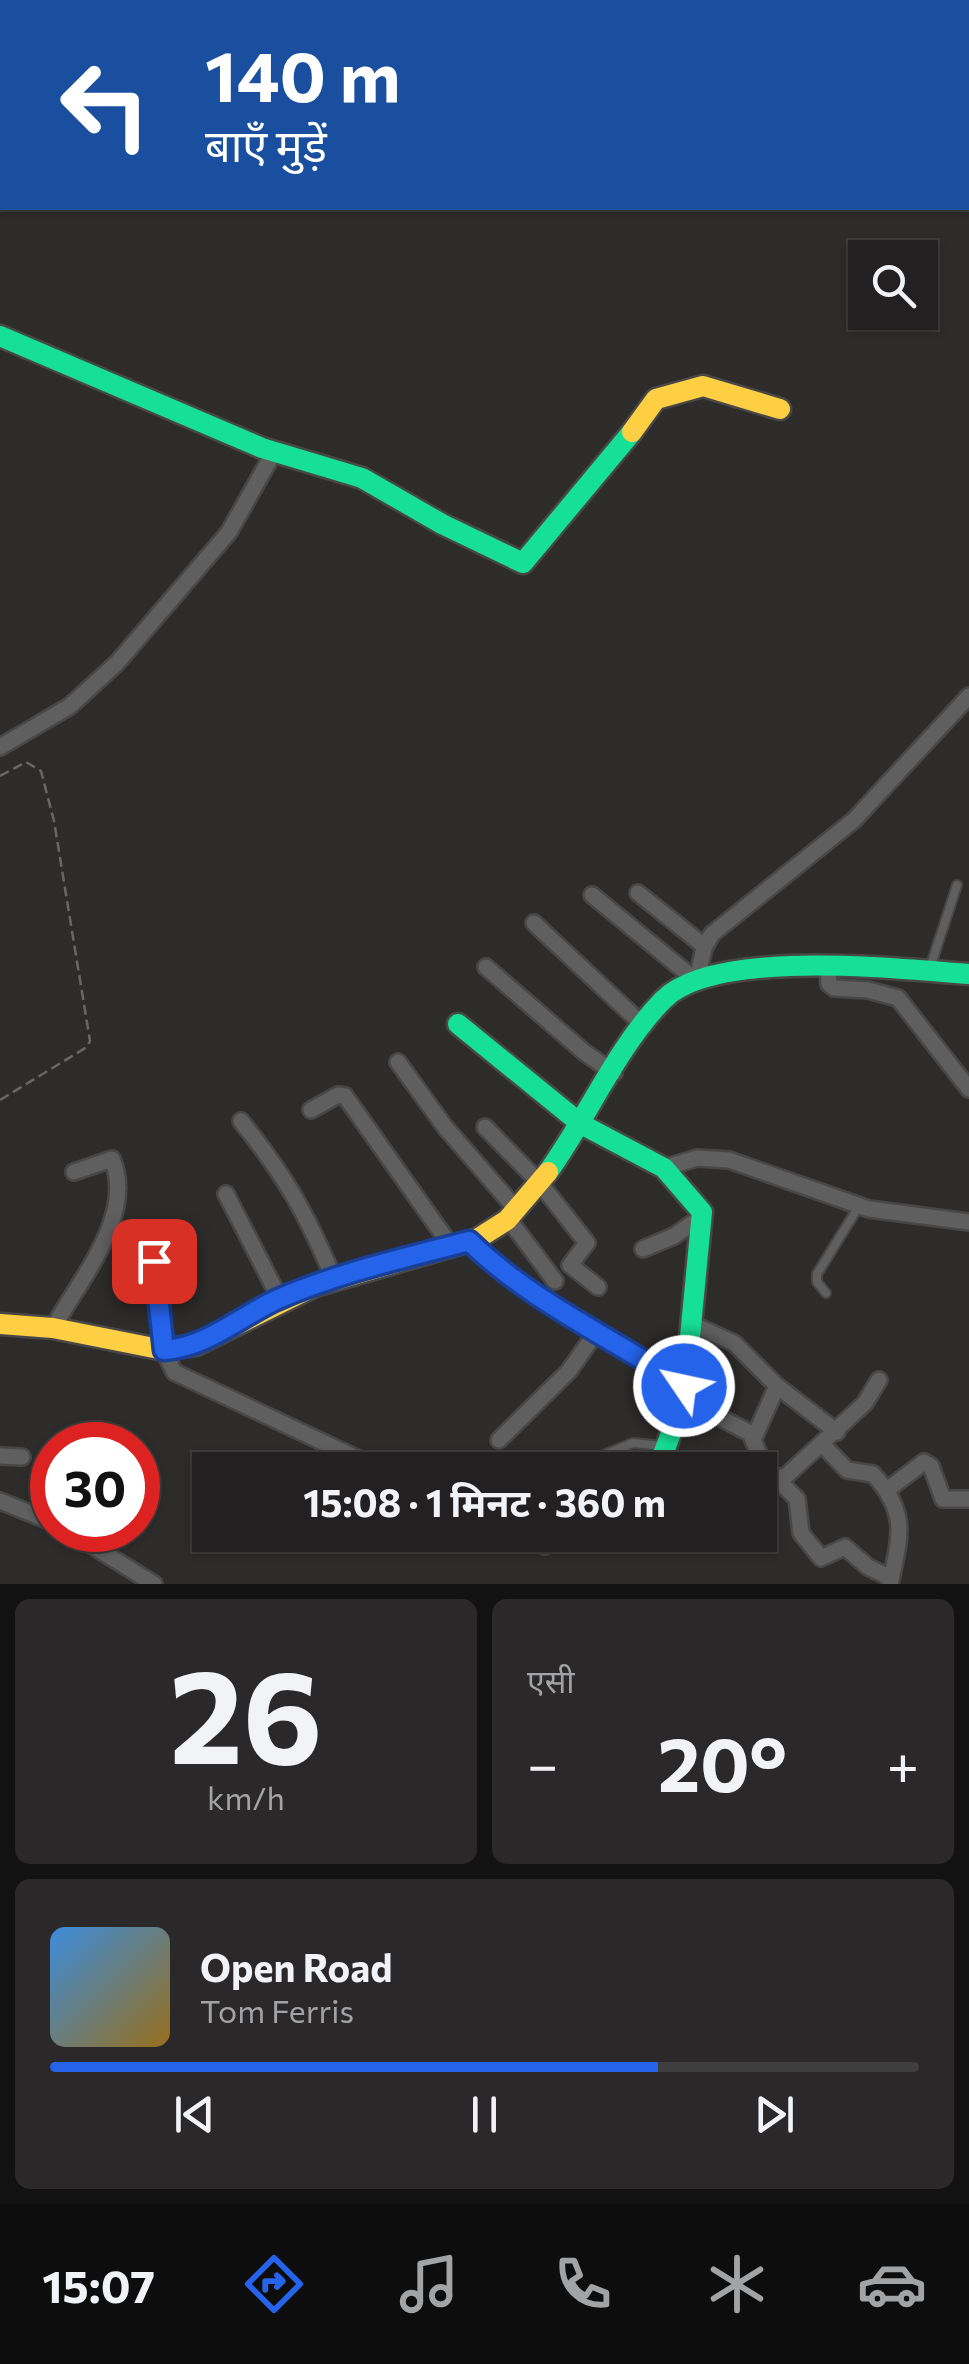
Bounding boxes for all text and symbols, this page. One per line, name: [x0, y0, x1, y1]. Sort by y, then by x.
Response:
text: 140 m: [205, 31, 401, 116]
icon: left: [40, 40, 170, 170]
text: बाएँ मुड़ें: [205, 116, 327, 171]
map controls: [848, 240, 938, 330]
button: search: [848, 240, 938, 330]
pin: [112, 1219, 197, 1304]
icon: arrive: [127, 1234, 182, 1289]
position arrow: [632, 1334, 736, 1438]
speed limit sign: 30: [30, 1422, 160, 1552]
text: 15:08 · 1 मिनट · 360 m: [303, 1478, 666, 1525]
text: 26: [169, 1632, 323, 1791]
text: एसी: [527, 1660, 575, 1700]
text: 20°: [658, 1716, 787, 1807]
text: −: [527, 1729, 558, 1796]
text: +: [887, 1729, 919, 1796]
text: km/h: [207, 1777, 285, 1817]
text: Open Road: [200, 1943, 393, 1990]
text: Tom Ferris: [200, 1990, 354, 2030]
icon: previous: [167, 2087, 222, 2142]
icon: pause: [457, 2087, 512, 2142]
icon: next: [747, 2087, 802, 2142]
icon: directions: [239, 2249, 309, 2319]
icon: music: [394, 2249, 464, 2319]
icon: phone: [548, 2249, 618, 2319]
icon: climate: [702, 2249, 772, 2319]
icon: car: [857, 2249, 927, 2319]
text: 15:07: [42, 2257, 155, 2312]

